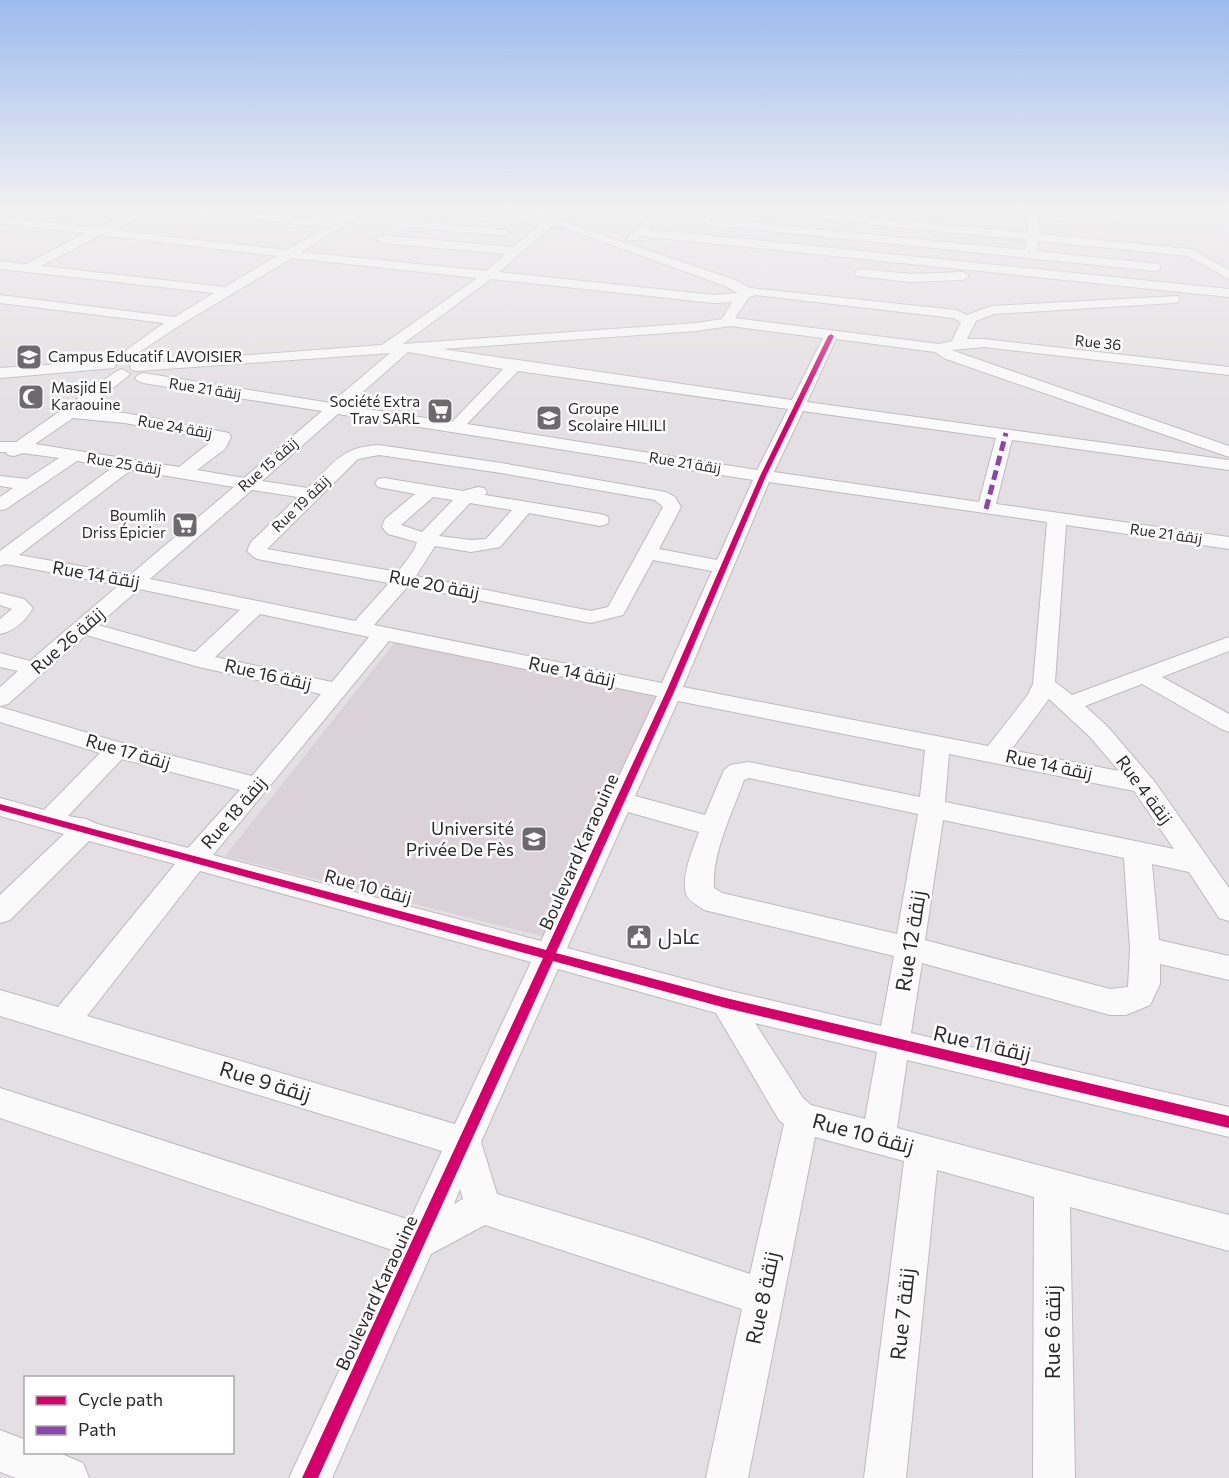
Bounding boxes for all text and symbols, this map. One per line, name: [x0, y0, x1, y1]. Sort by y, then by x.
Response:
street label: Rue 36: [1074, 331, 1122, 353]
school or university icon: Campus Educatif LAVOISIER: [14, 342, 44, 372]
place label: Campus Educatif LAVOISIER: [48, 347, 242, 365]
street label: Rue 21 زنقة: [168, 373, 243, 404]
place label: Masjid El Karaouine: [51, 378, 120, 413]
mosque icon: Masjid El Karaouine: [16, 382, 46, 412]
place label: Société Extra Trav SARL: [330, 392, 420, 427]
supermarket icon: Société Extra Trav SARL: [425, 396, 455, 426]
place label: Groupe Scolaire HILILI: [568, 399, 666, 434]
school or university icon: Groupe Scolaire HILILI: [534, 403, 564, 433]
street label: Rue 24 زنقة: [136, 411, 214, 442]
street label: Rue 15 زنقة: [234, 433, 302, 496]
street label: Rue 21 زنقة: [648, 447, 723, 478]
street label: Rue 25 زنقة: [85, 448, 163, 479]
street label: Rue 19 زنقة: [268, 471, 334, 536]
place label: Boumlih Driss Épicier: [82, 506, 166, 541]
supermarket icon: Boumlih Driss Épicier: [170, 510, 200, 540]
street label: Rue 21 زنقة: [1129, 519, 1204, 548]
street label: Rue 14 زنقة: [51, 556, 142, 594]
street label: Rue 20 زنقة: [387, 564, 481, 605]
street label: Rue 26 زنقة: [26, 602, 109, 679]
street label: Rue 14 زنقة: [526, 651, 618, 692]
street label: Rue 16 زنقة: [222, 653, 314, 696]
street label: Rue 17 زنقة: [83, 728, 173, 775]
street label: Rue 14 زنقة: [1003, 744, 1095, 785]
street label: Rue 4 زنقة: [1111, 751, 1178, 829]
street label: Boulevard Karaouine: [534, 770, 622, 933]
street label: Rue 18 زنقة: [196, 772, 271, 854]
place label: Université Privée De Fès: [406, 817, 514, 860]
school or university icon: Université Privée De Fès: [519, 824, 549, 854]
street label: Rue 10 زنقة: [322, 864, 414, 909]
street label: Rue 12 زنقة: [889, 888, 931, 993]
public building icon: عادل: [624, 922, 654, 952]
place label: عادل: [658, 923, 701, 950]
street label: Rue 11 زنقة: [931, 1019, 1034, 1067]
street label: Rue 9 زنقة: [216, 1055, 314, 1107]
street label: Rue 10 زنقة: [810, 1107, 917, 1159]
street label: Boulevard Karaouine: [330, 1212, 422, 1374]
street label: Rue 8 زنقة: [740, 1249, 785, 1347]
street label: Rue 7 زنقة: [884, 1266, 920, 1361]
street label: Rue 6 زنقة: [1039, 1285, 1065, 1379]
legend: [24, 1376, 234, 1454]
text: Cycle path: [78, 1388, 163, 1410]
text: Path: [78, 1418, 116, 1440]

